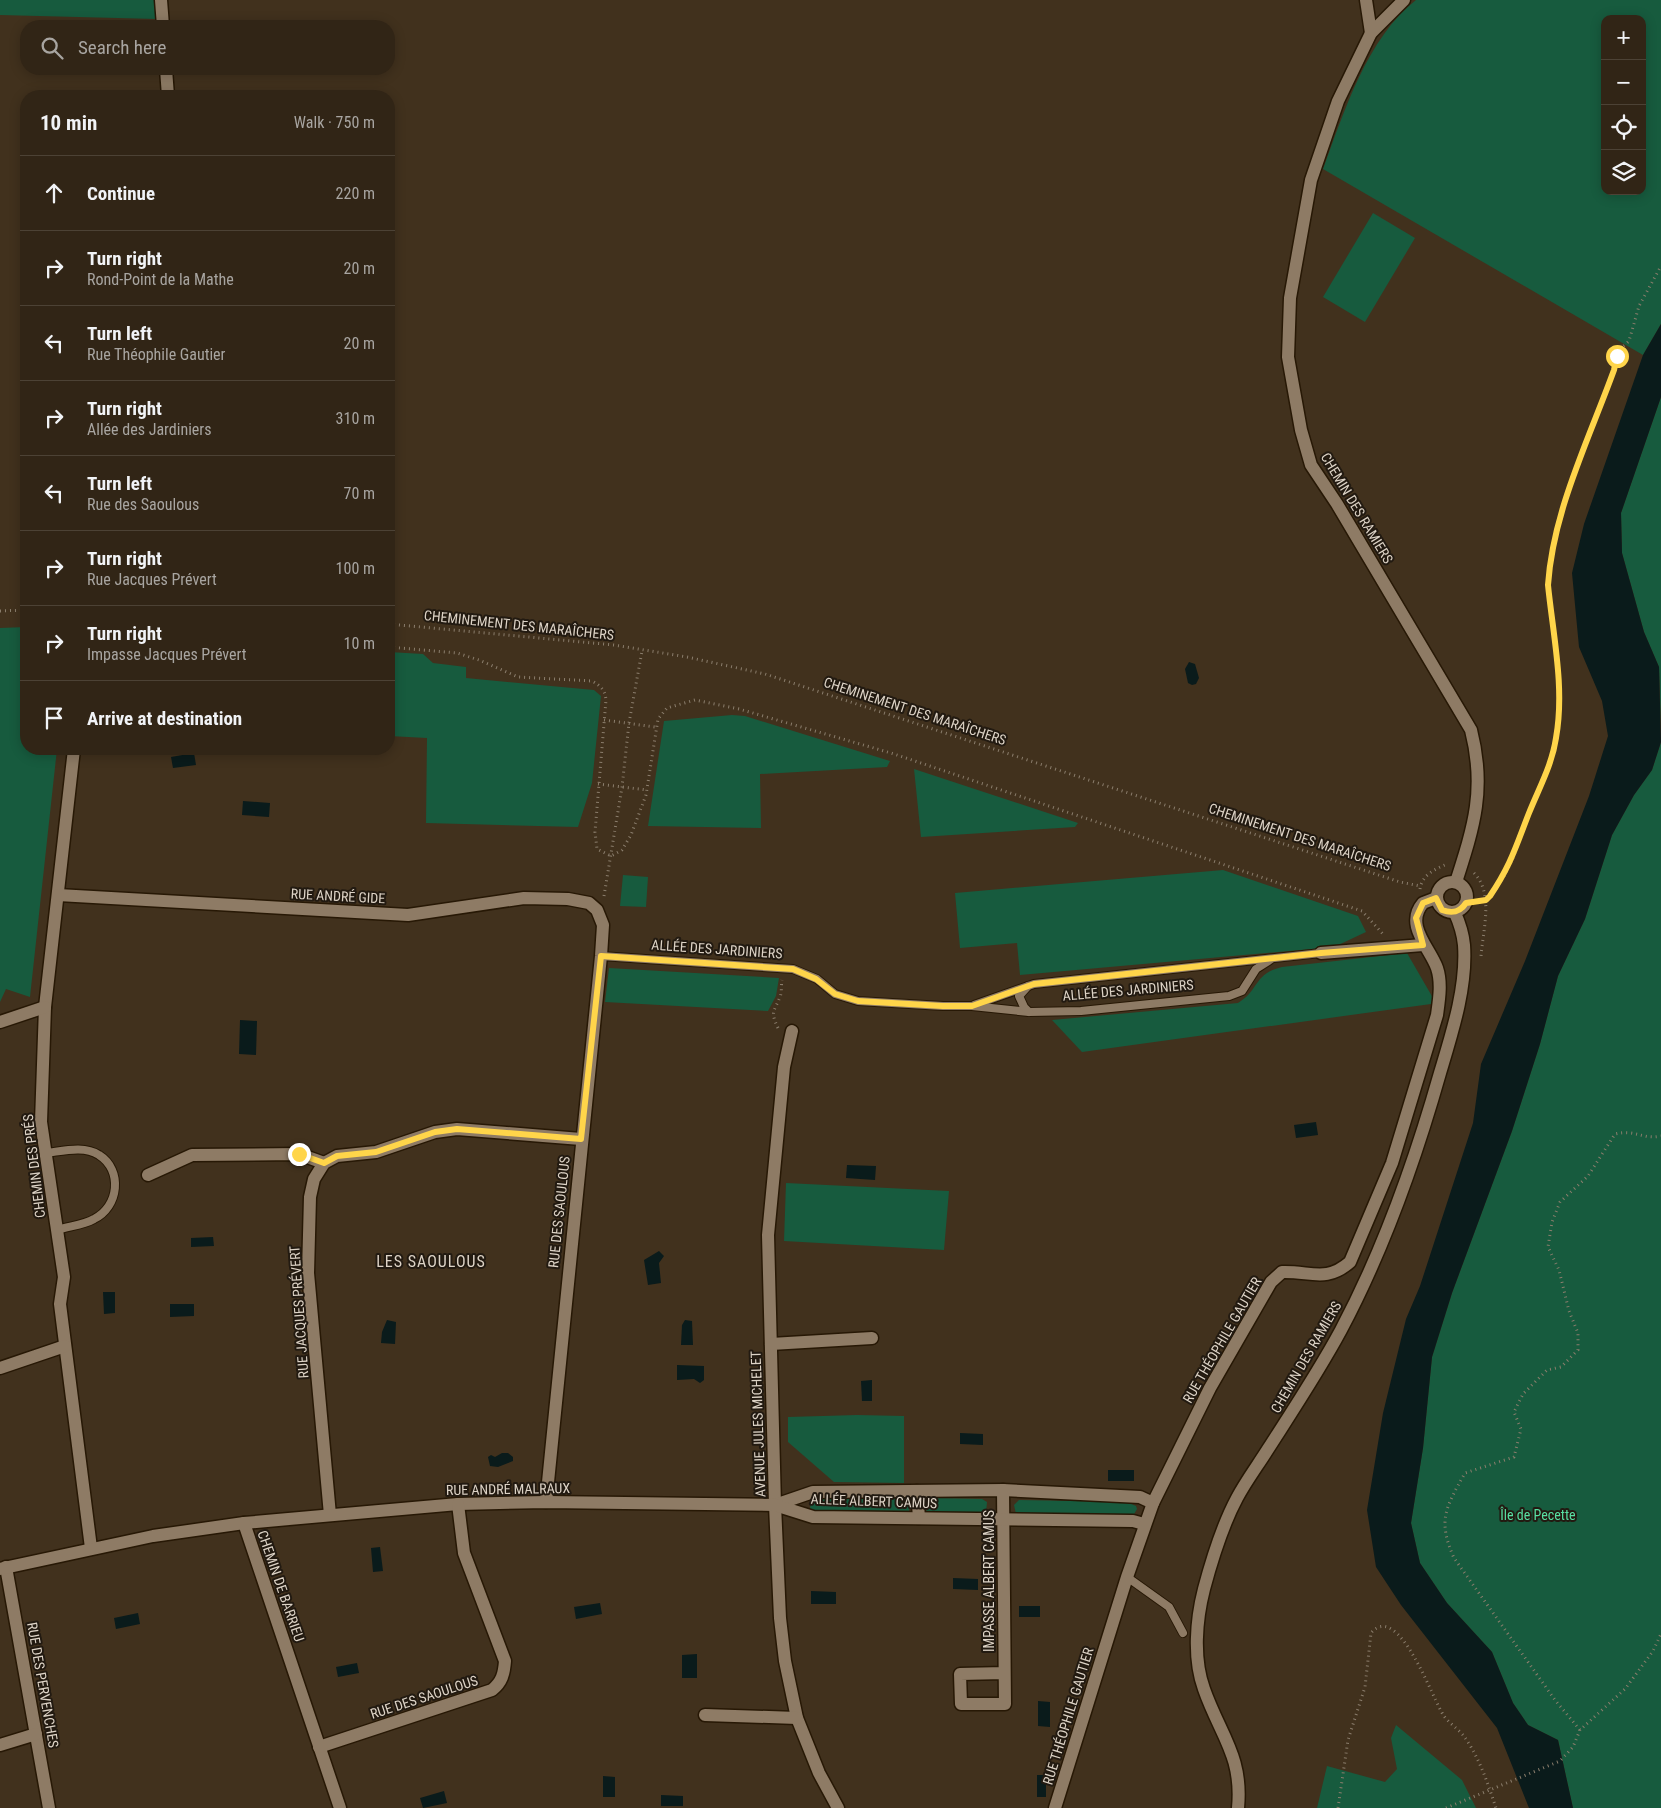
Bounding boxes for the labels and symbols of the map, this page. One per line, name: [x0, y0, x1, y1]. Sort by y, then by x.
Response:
route start: [1606, 345, 1629, 368]
street label: CHEMIN DES RAMIERS: [1318, 450, 1396, 566]
street label: CHEMINEMENT DES MARAÎCHERS: [423, 606, 615, 643]
street label: CHEMINEMENT DES MARAÎCHERS: [822, 673, 1009, 748]
street label: CHEMINEMENT DES MARAÎCHERS: [1207, 799, 1394, 874]
street label: RUE ANDRÉ GIDE: [290, 885, 386, 906]
street label: ALLÉE DES JARDINIERS: [651, 935, 783, 962]
street label: ALLÉE DES JARDINIERS: [1062, 975, 1194, 1004]
street label: CHEMIN DES PRÉS: [19, 1113, 48, 1219]
route end: [288, 1143, 311, 1166]
street label: RUE DES SAOULOUS: [545, 1155, 573, 1269]
street label: RUE JACQUES PRÉVERT: [285, 1245, 312, 1379]
district label: LES SAOULOUS: [376, 1252, 486, 1271]
street label: RUE THÉOPHILE GAUTIER: [1179, 1273, 1265, 1406]
street label: CHEMIN DES RAMIERS: [1268, 1298, 1344, 1416]
street label: AVENUE JULES MICHELET: [747, 1351, 769, 1497]
street label: RUE ANDRÉ MALRAUX: [446, 1479, 571, 1498]
street label: ALLÉE ALBERT CAMUS: [810, 1490, 938, 1511]
park label: Île de Pecette: [1499, 1506, 1576, 1523]
street label: IMPASSE ALBERT CAMUS: [981, 1510, 997, 1652]
street label: CHEMIN DE BARRIEU: [254, 1528, 308, 1644]
street label: RUE DES PERVENCHES: [24, 1621, 62, 1749]
street label: RUE THÉOPHILE GAUTIER: [1039, 1645, 1097, 1787]
street label: RUE DES SAOULOUS: [368, 1672, 480, 1722]

